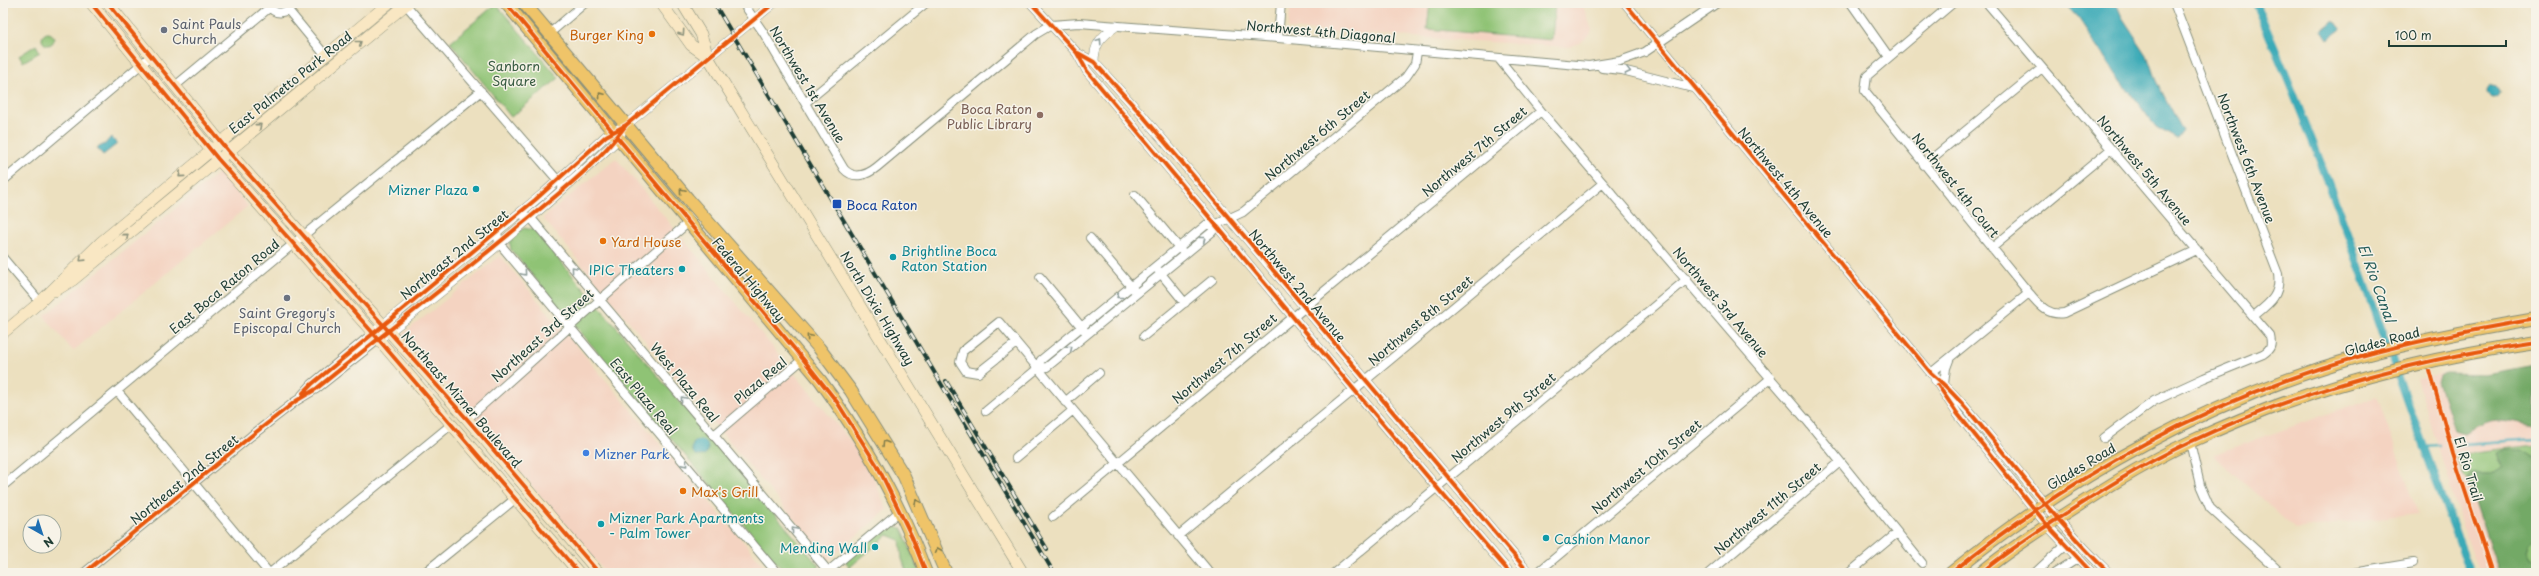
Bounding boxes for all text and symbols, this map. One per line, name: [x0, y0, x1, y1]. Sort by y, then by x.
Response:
place label: Saint Pauls Church: [172, 14, 241, 48]
street label: Northwest 4th Diagonal: [1246, 15, 1396, 47]
street label: Northwest 1st Avenue: [766, 22, 850, 146]
scale bar: [2389, 22, 2506, 48]
marker: Saint Pauls Church: [159, 25, 169, 35]
place label: Burger King: [569, 25, 644, 44]
street label: East Palmetto Park Road: [224, 26, 356, 138]
text: 100 m: [2395, 26, 2432, 44]
marker: Burger King: [647, 29, 657, 39]
one-way arrow: [677, 29, 685, 36]
one-way arrow: [1094, 39, 1101, 46]
one-way arrow: [354, 41, 361, 48]
park label: Sanborn Square: [488, 56, 540, 90]
one-way arrow: [1624, 67, 1631, 75]
street label: Northwest 6th Street: [1260, 85, 1374, 185]
street label: Northwest 6th Avenue: [2213, 90, 2281, 226]
one-way arrow: [599, 92, 606, 100]
place label: Boca Raton Public Library: [947, 99, 1032, 133]
street label: Northwest 7th Street: [1417, 101, 1531, 201]
marker: Boca Raton Public Library: [1035, 110, 1045, 120]
street label: Northwest 5th Avenue: [2093, 111, 2197, 229]
street label: Northwest 4th Avenue: [1734, 123, 1838, 241]
one-way arrow: [254, 124, 261, 131]
street label: Northwest 4th Court: [1908, 129, 2004, 241]
one-way arrow: [178, 170, 185, 177]
place label: Mizner Plaza: [388, 180, 469, 199]
marker: Mizner Plaza: [471, 184, 481, 194]
one-way arrow: [679, 189, 686, 196]
place label: Boca Raton: [846, 195, 918, 214]
marker: Boca Raton: [831, 198, 843, 210]
street label: Northeast 2nd Street: [396, 204, 512, 304]
street label: Northwest 2nd Avenue: [1245, 224, 1351, 346]
place label: Yard House: [611, 232, 681, 251]
one-way arrow: [122, 233, 129, 240]
street label: Federal Highway: [708, 233, 790, 325]
street label: East Boca Raton Road: [165, 234, 283, 338]
marker: Yard House: [598, 236, 608, 246]
one-way arrow: [1198, 237, 1205, 244]
place label: Brightline Boca Raton Station: [901, 241, 998, 275]
water label: El Rio Canal: [2353, 241, 2402, 327]
street label: Northwest 3rd Avenue: [1669, 243, 1773, 361]
street label: North Dixie Highway: [836, 247, 920, 369]
marker: Brightline Boca Raton Station: [888, 252, 898, 262]
one-way arrow: [79, 254, 87, 262]
place label: IPIC Theaters: [589, 260, 674, 279]
marker: IPIC Theaters: [677, 264, 687, 274]
one-way arrow: [571, 266, 578, 274]
one-way arrow: [520, 268, 527, 275]
street label: Northwest 8th Street: [1364, 270, 1476, 370]
street label: Northeast 3rd Street: [487, 284, 597, 386]
one-way arrow: [1116, 291, 1124, 298]
marker: Saint Gregory's Episcopal Church: [282, 293, 292, 303]
place label: Saint Gregory's Episcopal Church: [233, 303, 341, 337]
street label: Northwest 7th Street: [1167, 308, 1281, 408]
street label: Glades Road: [2342, 322, 2422, 360]
street label: Northeast Mizner Boulevard: [397, 327, 527, 471]
one-way arrow: [806, 334, 814, 342]
street label: West Plaza Real: [646, 338, 724, 426]
one-way arrow: [1065, 346, 1072, 353]
street label: Plaza Real: [729, 352, 791, 408]
street label: East Plaza Real: [606, 354, 682, 438]
street label: Northwest 9th Street: [1447, 367, 1559, 467]
one-way arrow: [681, 396, 688, 404]
street label: Northwest 10th Street: [1587, 414, 1705, 518]
street label: Northeast 2nd Street: [126, 429, 242, 529]
street label: El Rio Trail: [2450, 434, 2488, 504]
street label: Glades Road: [2043, 438, 2119, 494]
one-way arrow: [882, 440, 889, 447]
place label: Mizner Park: [594, 444, 670, 463]
marker: Mizner Park: [581, 448, 591, 458]
street label: Northwest 11th Street: [1709, 457, 1825, 559]
one-way arrow: [681, 459, 688, 466]
place label: Max's Grill: [691, 482, 758, 501]
marker: Max's Grill: [678, 486, 688, 496]
one-way arrow: [914, 499, 922, 506]
place label: Mizner Park Apartments - Palm Tower: [609, 508, 764, 542]
north arrow: [22, 514, 62, 554]
marker: Mizner Park Apartments - Palm Tower: [596, 519, 606, 529]
one-way arrow: [792, 528, 799, 535]
place label: Cashion Manor: [1554, 529, 1651, 548]
text: N: [40, 533, 57, 552]
marker: Cashion Manor: [1541, 533, 1551, 543]
place label: Mending Wall: [780, 538, 867, 557]
marker: Mending Wall: [870, 542, 880, 552]
one-way arrow: [934, 547, 942, 554]

